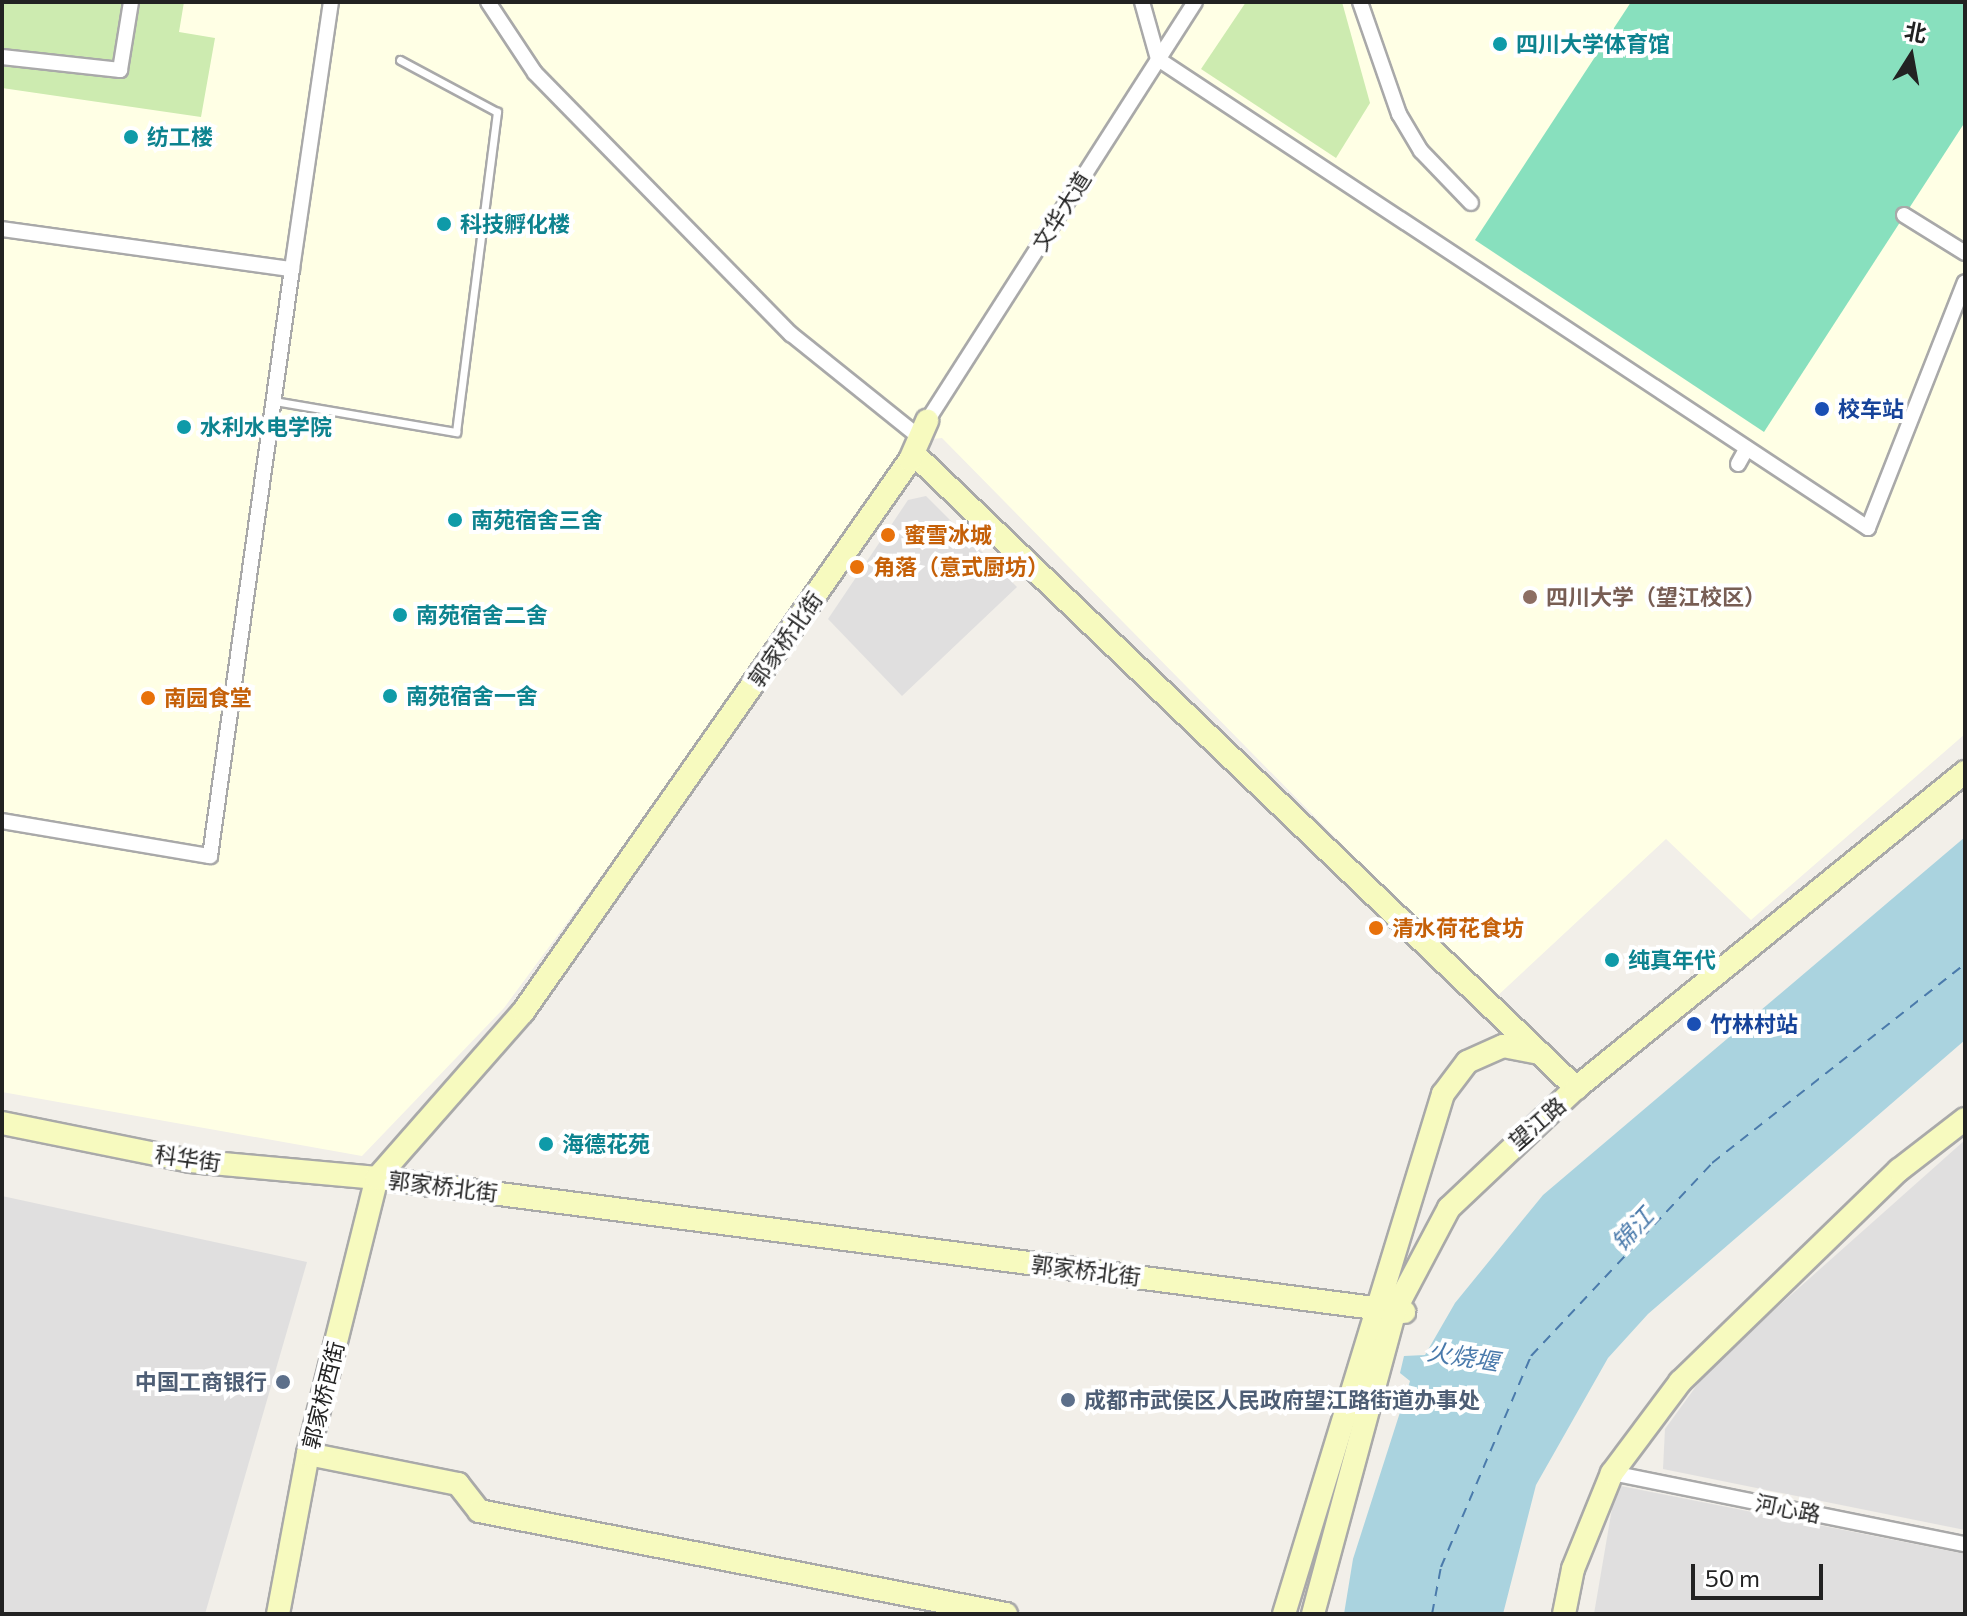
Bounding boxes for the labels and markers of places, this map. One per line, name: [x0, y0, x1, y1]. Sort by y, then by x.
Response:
place label: 四川大学体育馆: [1516, 31, 1670, 57]
marker: 四川大学体育馆: [1491, 35, 1509, 53]
place label: 纺工楼: [147, 124, 213, 150]
marker: 纺工楼: [122, 128, 140, 146]
place label: 科技孵化楼: [460, 211, 570, 237]
marker: 科技孵化楼: [435, 215, 453, 233]
place label: 校车站: [1838, 396, 1904, 422]
marker: 校车站: [1813, 400, 1831, 418]
place label: 水利水电学院: [200, 414, 332, 440]
marker: 水利水电学院: [175, 418, 193, 436]
place label: 南苑宿舍三舍: [471, 507, 603, 533]
marker: 南苑宿舍三舍: [446, 511, 464, 529]
place label: 蜜雪冰城: [904, 522, 992, 548]
marker: 蜜雪冰城: [879, 526, 897, 544]
place label: 角落（意式厨坊）: [873, 554, 1049, 580]
marker: 角落（意式厨坊）: [848, 558, 866, 576]
place label: 四川大学（望江校区）: [1546, 584, 1766, 610]
marker: 四川大学（望江校区）: [1521, 588, 1539, 606]
place label: 南苑宿舍二舍: [416, 602, 548, 628]
marker: 南苑宿舍二舍: [391, 606, 409, 624]
place label: 南苑宿舍一舍: [406, 683, 538, 709]
place label: 南园食堂: [164, 685, 252, 711]
marker: 南苑宿舍一舍: [381, 687, 399, 705]
marker: 南园食堂: [139, 689, 157, 707]
place label: 清水荷花食坊: [1392, 915, 1524, 941]
marker: 清水荷花食坊: [1367, 919, 1385, 937]
place label: 纯真年代: [1628, 947, 1716, 973]
marker: 纯真年代: [1603, 951, 1621, 969]
place label: 竹林村站: [1710, 1011, 1798, 1037]
marker: 竹林村站: [1685, 1015, 1703, 1033]
place label: 海德花苑: [562, 1131, 650, 1157]
marker: 海德花苑: [537, 1135, 555, 1153]
place label: 中国工商银行: [135, 1369, 267, 1395]
marker: 中国工商银行: [274, 1373, 292, 1391]
place label: 成都市武侯区人民政府望江路街道办事处: [1084, 1387, 1480, 1413]
marker: 成都市武侯区人民政府望江路街道办事处: [1059, 1391, 1077, 1409]

